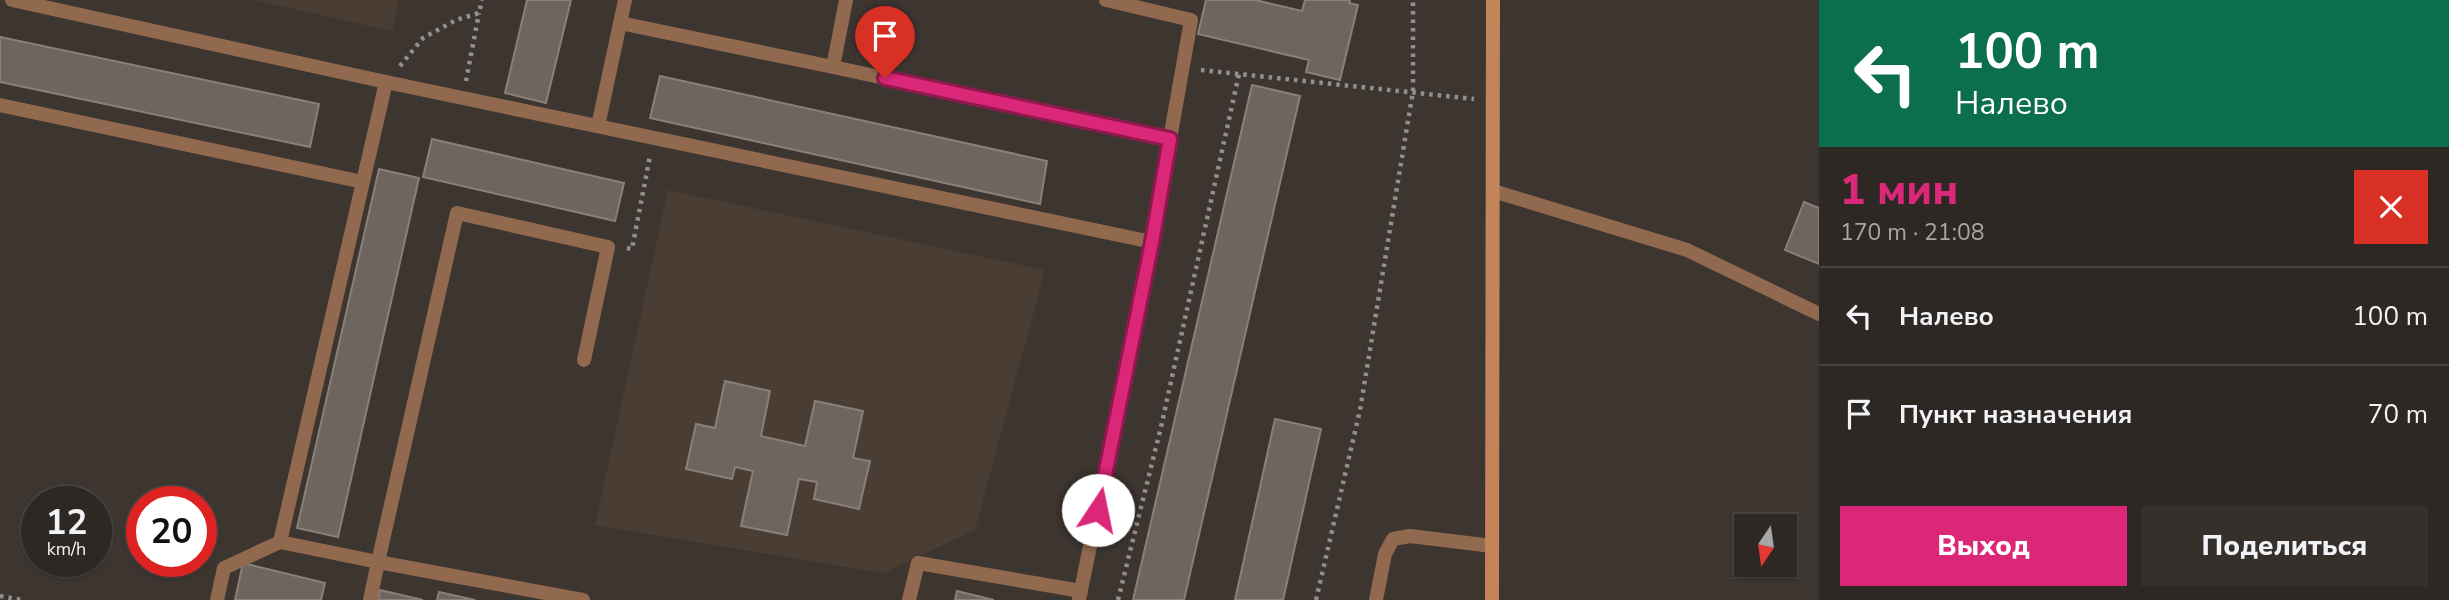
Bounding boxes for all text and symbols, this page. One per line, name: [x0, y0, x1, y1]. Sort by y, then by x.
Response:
pin: [855, 6, 915, 78]
icon: arrive: [866, 17, 904, 55]
text: 100 m: [1955, 18, 2099, 85]
icon: left: [1840, 28, 1931, 119]
text: Налево: [1955, 82, 2068, 125]
text: 1 мин: [1840, 162, 1958, 219]
button: close: [2354, 170, 2428, 244]
text: 170 m · 21:08: [1840, 217, 1985, 248]
icon: left: [1840, 297, 1878, 335]
text: Налево: [1899, 299, 1994, 334]
text: 100 m: [2352, 299, 2428, 334]
icon: arrive: [1840, 395, 1878, 433]
text: Пункт назначения: [1899, 397, 2132, 432]
text: 70 m: [2368, 397, 2428, 432]
position arrow: [1061, 473, 1135, 547]
speed limit sign: 20: [126, 486, 217, 577]
text: 12: [45, 499, 88, 546]
button: Выход: [1840, 506, 2127, 586]
button: Поделиться: [2141, 506, 2428, 586]
north arrow: [1734, 514, 1797, 578]
map controls: [1734, 514, 1797, 577]
text: km/h: [47, 537, 86, 561]

